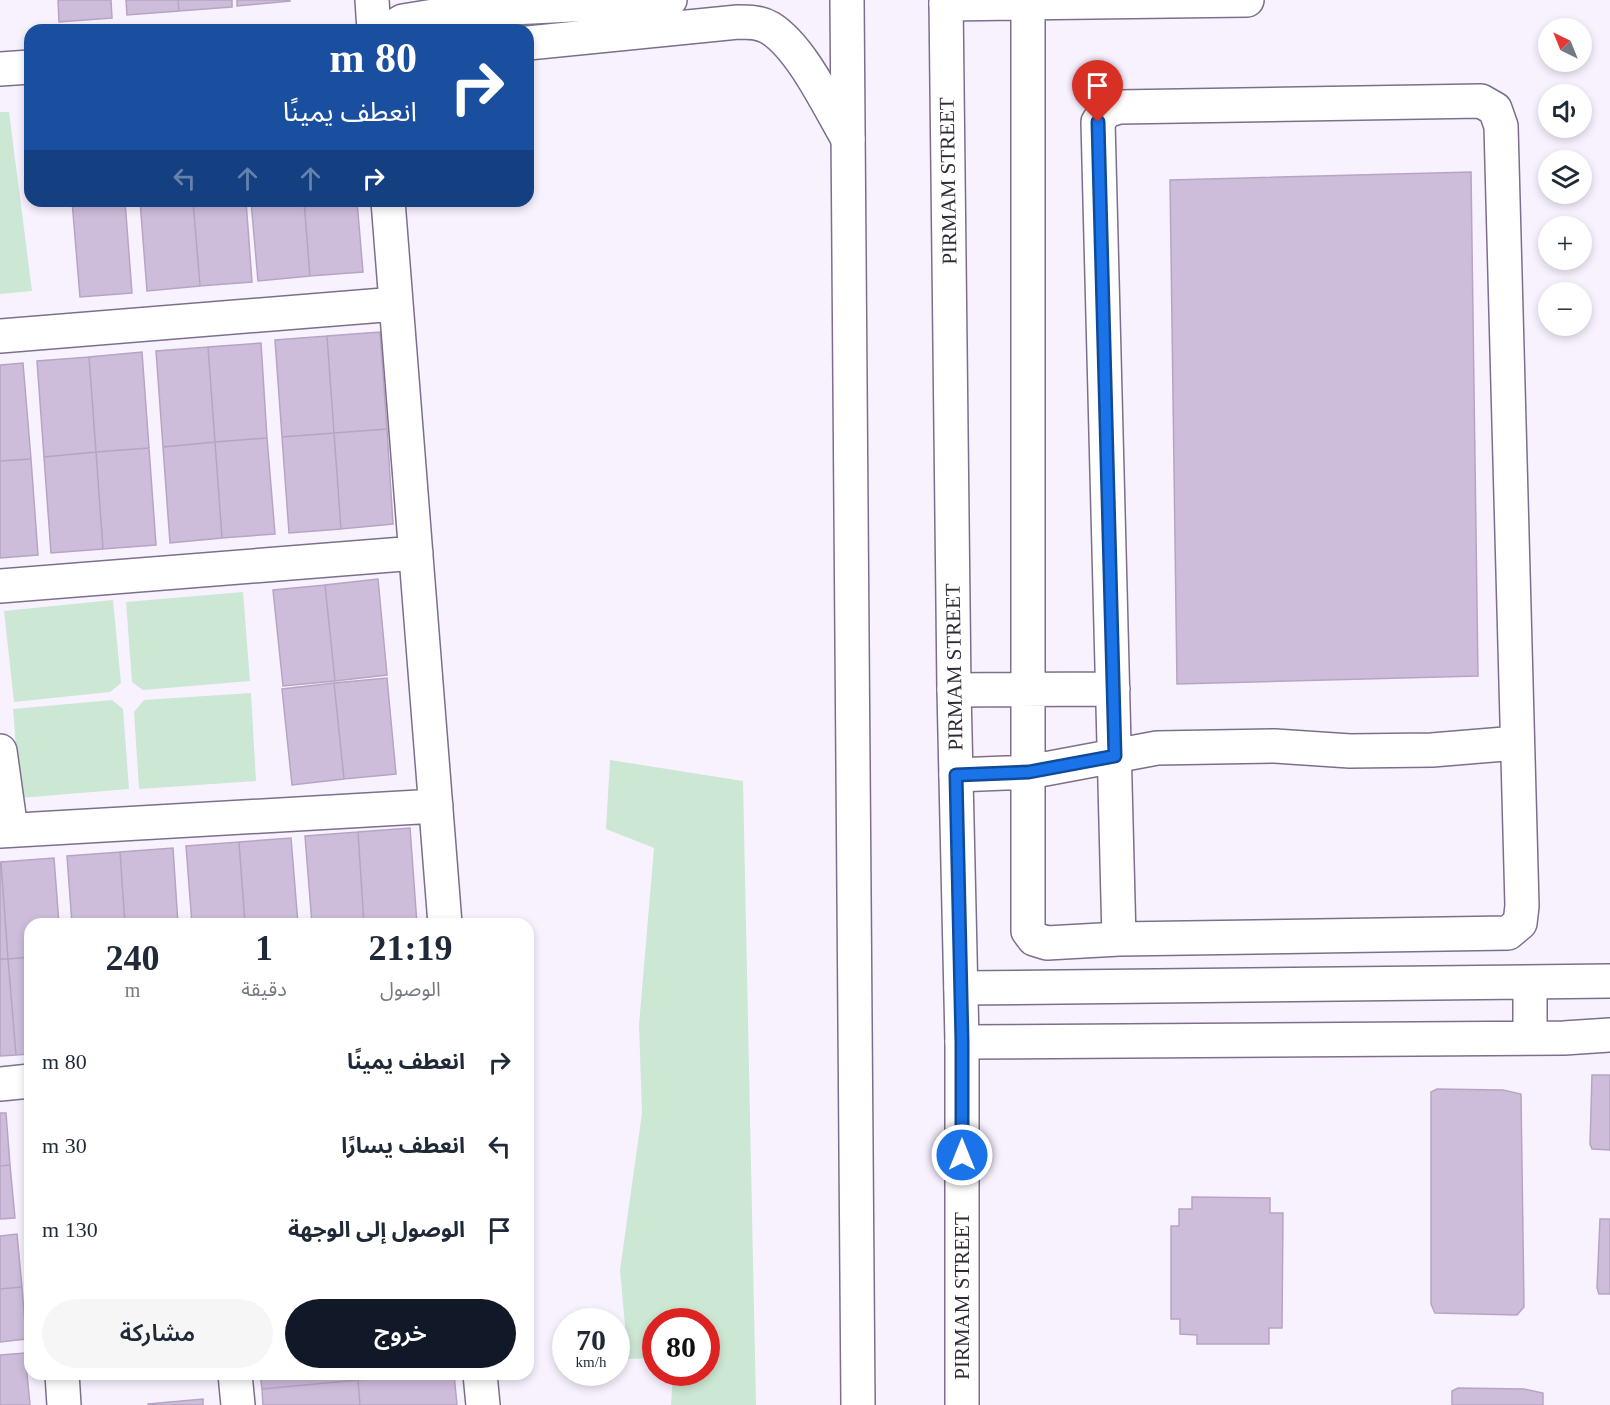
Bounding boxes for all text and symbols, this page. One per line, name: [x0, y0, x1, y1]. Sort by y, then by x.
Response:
north arrow: [1538, 18, 1592, 72]
map controls: [1538, 18, 1592, 336]
text: 80 m: [330, 35, 417, 81]
icon: right: [438, 48, 516, 126]
pin: [1072, 60, 1123, 122]
icon: arrive: [1081, 69, 1114, 102]
button: sound: [1538, 84, 1592, 138]
text: انعطف يمينًا: [283, 97, 417, 127]
street label: PIRMAM STREET: [935, 97, 961, 265]
button: layers: [1538, 150, 1592, 204]
icon: left: [168, 162, 201, 195]
icon: ahead: [231, 162, 264, 195]
icon: ahead: [294, 162, 327, 195]
icon: right: [357, 162, 390, 195]
button: +: [1538, 216, 1592, 270]
button: −: [1538, 282, 1592, 336]
street label: PIRMAM STREET: [941, 583, 967, 751]
text: 1: [255, 928, 273, 968]
text: 21:19: [368, 928, 452, 968]
text: 240: [106, 938, 160, 978]
text: دقيقة: [241, 978, 287, 1000]
text: الوصول: [380, 978, 441, 1000]
text: m: [125, 979, 140, 1001]
icon: right: [483, 1046, 516, 1079]
text: 80 m: [42, 1049, 87, 1074]
text: انعطف يمينًا: [347, 1049, 465, 1074]
position arrow: [930, 1123, 994, 1187]
icon: left: [483, 1130, 516, 1163]
text: 30 m: [42, 1133, 87, 1158]
text: انعطف يسارًا: [341, 1133, 465, 1158]
street label: PIRMAM STREET: [950, 1212, 974, 1380]
icon: arrive: [483, 1214, 516, 1247]
text: 130 m: [42, 1217, 98, 1242]
text: الوصول إلى الوجهة: [288, 1217, 465, 1242]
button: مشاركة: [42, 1299, 273, 1368]
button: خروج: [285, 1299, 516, 1368]
speed limit sign: 80: [642, 1308, 720, 1386]
text: 70: [576, 1323, 606, 1356]
text: km/h: [576, 1354, 606, 1370]

